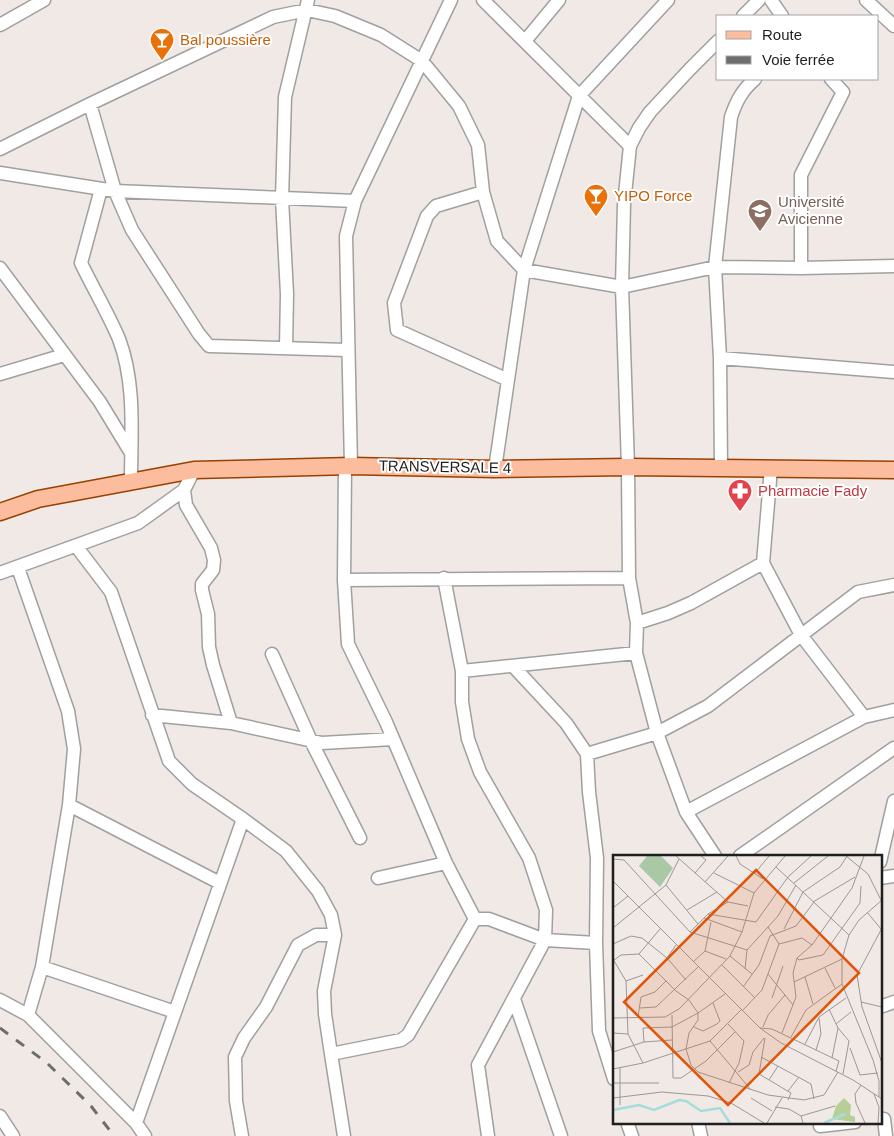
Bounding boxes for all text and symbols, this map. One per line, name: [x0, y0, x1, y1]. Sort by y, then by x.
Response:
legend: [716, 15, 879, 80]
text: Route: [762, 26, 802, 43]
bar icon: Bal poussière: [149, 27, 175, 61]
place label: Bal poussière: [180, 31, 271, 48]
text: Voie ferrée: [762, 51, 835, 68]
bar icon: YIPO Force: [583, 183, 609, 217]
place label: YIPO Force: [614, 187, 692, 204]
place label: Université Avicienne: [778, 193, 845, 227]
school or university icon: Université Avicienne: [747, 198, 773, 232]
street label: TRANSVERSALE 4: [379, 457, 511, 476]
pharmacy icon: Pharmacie Fady: [727, 478, 753, 512]
place label: Pharmacie Fady: [758, 482, 868, 499]
inset map: [613, 855, 882, 1124]

